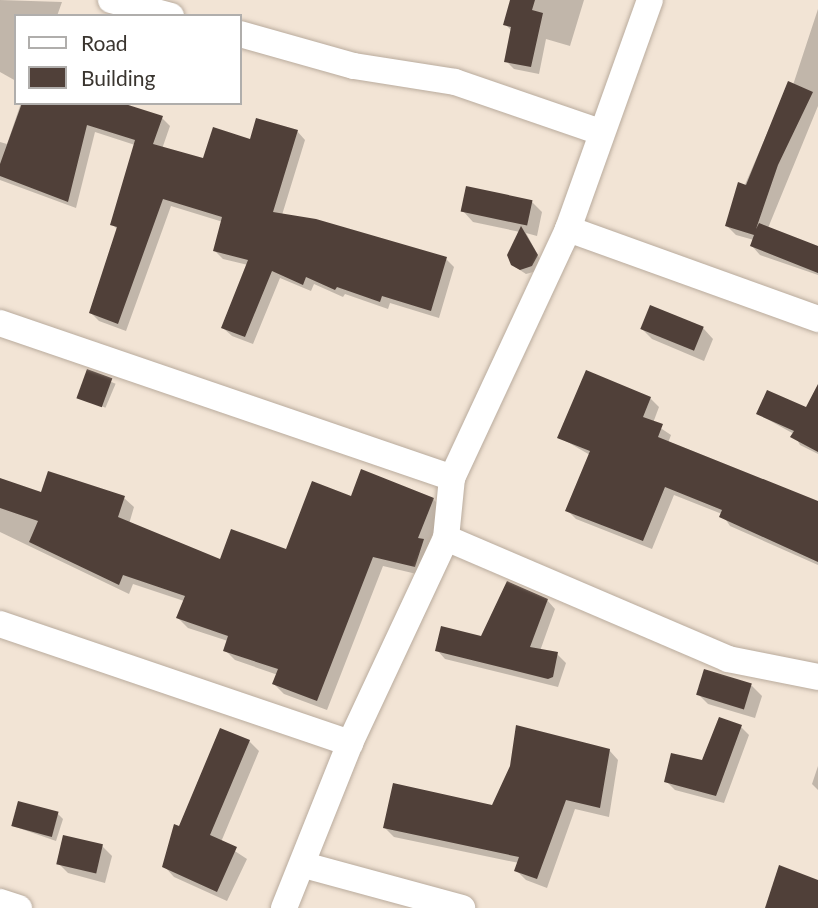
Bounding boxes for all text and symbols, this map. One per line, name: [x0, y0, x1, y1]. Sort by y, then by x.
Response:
legend: [14, 14, 242, 105]
text: Road: [81, 30, 128, 55]
text: Building: [81, 65, 156, 90]

